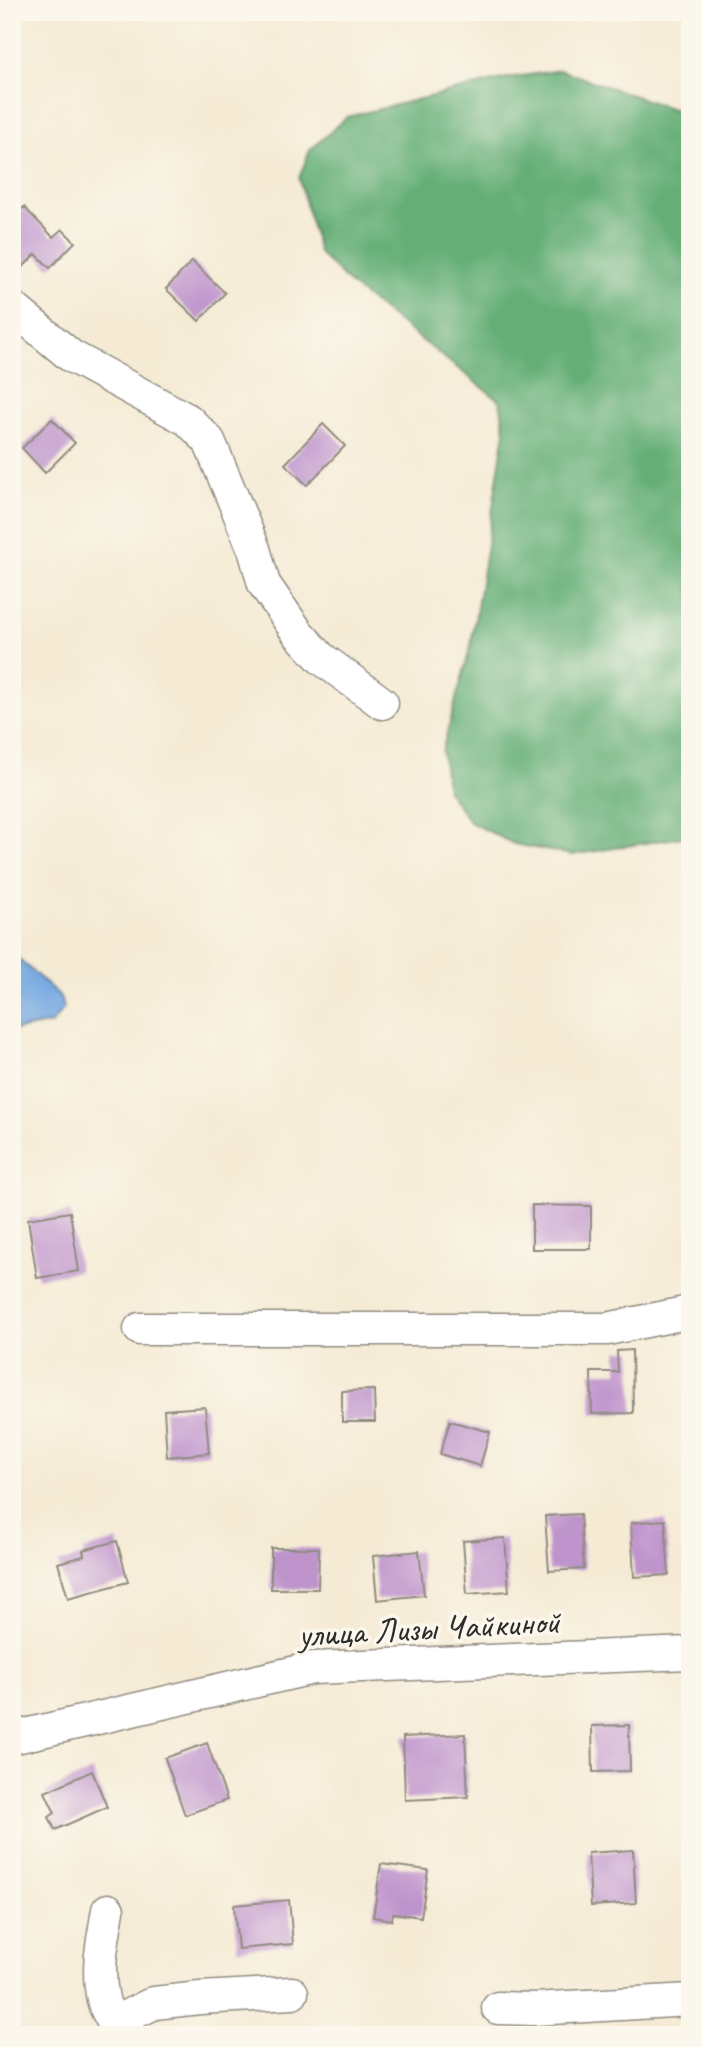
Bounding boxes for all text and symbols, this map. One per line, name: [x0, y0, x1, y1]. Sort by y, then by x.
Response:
street label: улица Лизы Чайкиной: [295, 1599, 563, 1657]

